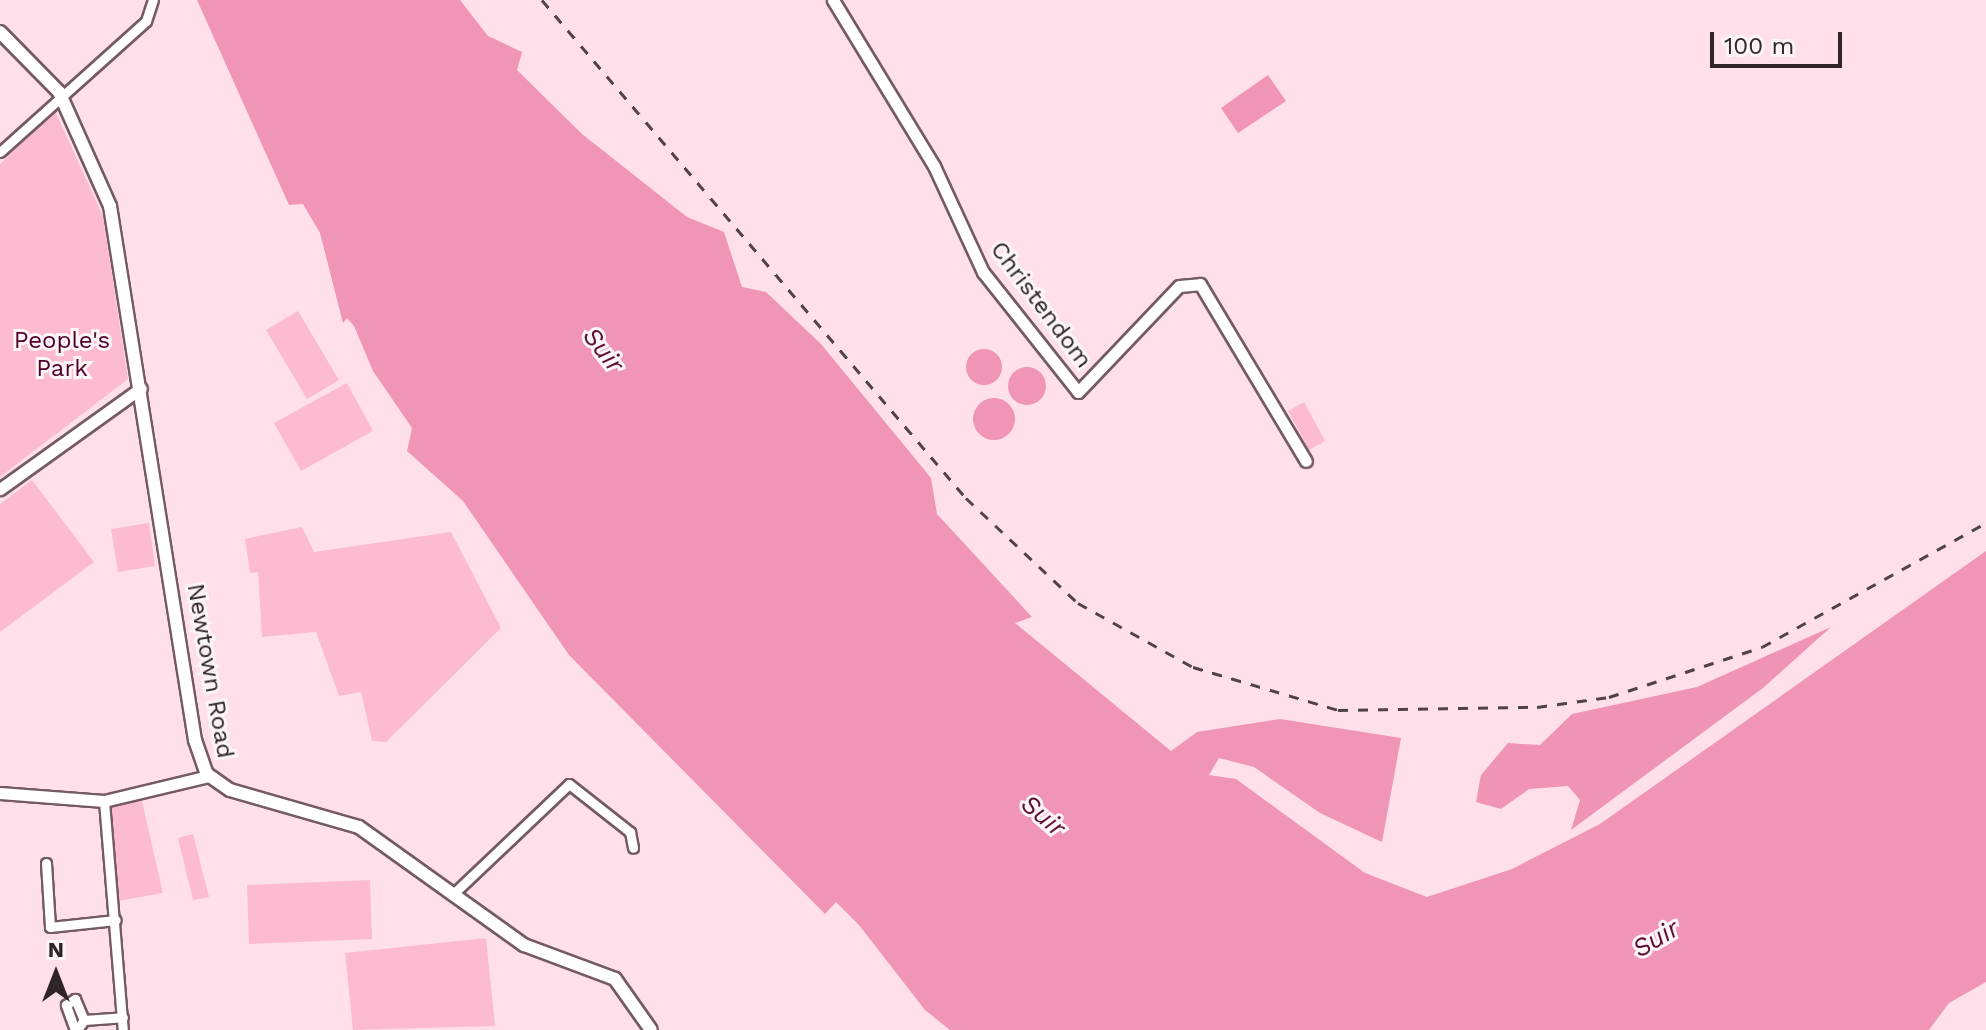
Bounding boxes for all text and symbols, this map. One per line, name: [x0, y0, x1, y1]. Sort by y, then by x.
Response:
scale bar: [1714, 16, 1846, 66]
text: 100 m: [1724, 32, 1794, 60]
street label: Christendom: [984, 236, 1098, 374]
water label: Suir: [576, 321, 630, 379]
park label: People's Park: [14, 327, 110, 383]
street label: Newtown Road: [180, 581, 240, 761]
water label: Suir: [1014, 788, 1072, 844]
water label: Suir: [1627, 913, 1685, 965]
north arrow: [16, 934, 96, 1014]
text: N: [48, 937, 64, 962]

